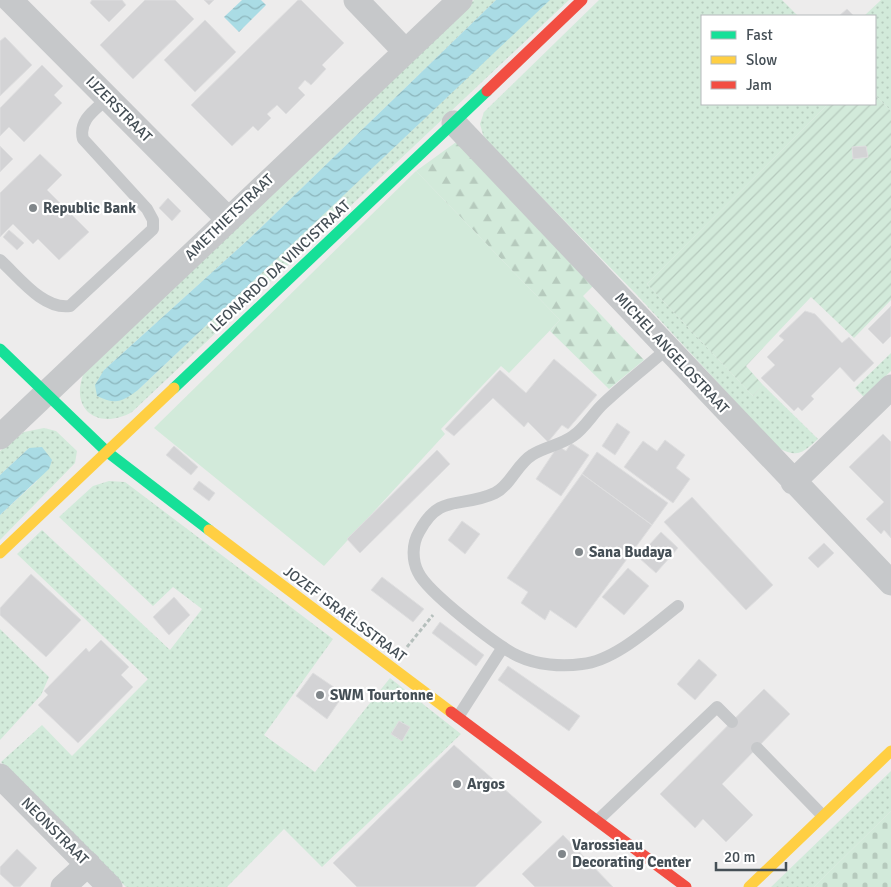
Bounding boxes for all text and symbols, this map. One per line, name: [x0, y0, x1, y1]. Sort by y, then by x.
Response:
legend: [701, 15, 876, 105]
text: Fast: [746, 26, 773, 44]
text: Slow: [746, 51, 777, 69]
street label: IJZERSTRAAT: [82, 72, 156, 146]
text: Jam: [746, 76, 772, 94]
street label: AMETHIETSTRAAT: [181, 170, 278, 264]
street label: LEONARDO DA VINCISTRAAT: [206, 196, 354, 336]
place label: Republic Bank: [43, 199, 136, 217]
marker: Republic Bank: [27, 202, 39, 214]
street label: MICHEL ANGELOSTRAAT: [611, 289, 733, 418]
place label: Sana Budaya: [589, 543, 673, 561]
marker: Sana Budaya: [573, 546, 585, 558]
street label: JOZEF ISRAËLSSTRAAT: [280, 562, 410, 666]
place label: SWM Tourtonne: [330, 686, 434, 704]
marker: SWM Tourtonne: [314, 689, 326, 701]
place label: Argos: [467, 775, 505, 793]
marker: Argos: [451, 778, 463, 790]
street label: NEONSTRAAT: [18, 794, 93, 869]
place label: Varossieau Decorating Center: [572, 836, 691, 871]
scale bar: [716, 840, 786, 872]
marker: Varossieau Decorating Center: [556, 848, 568, 860]
text: 20 m: [724, 848, 755, 866]

